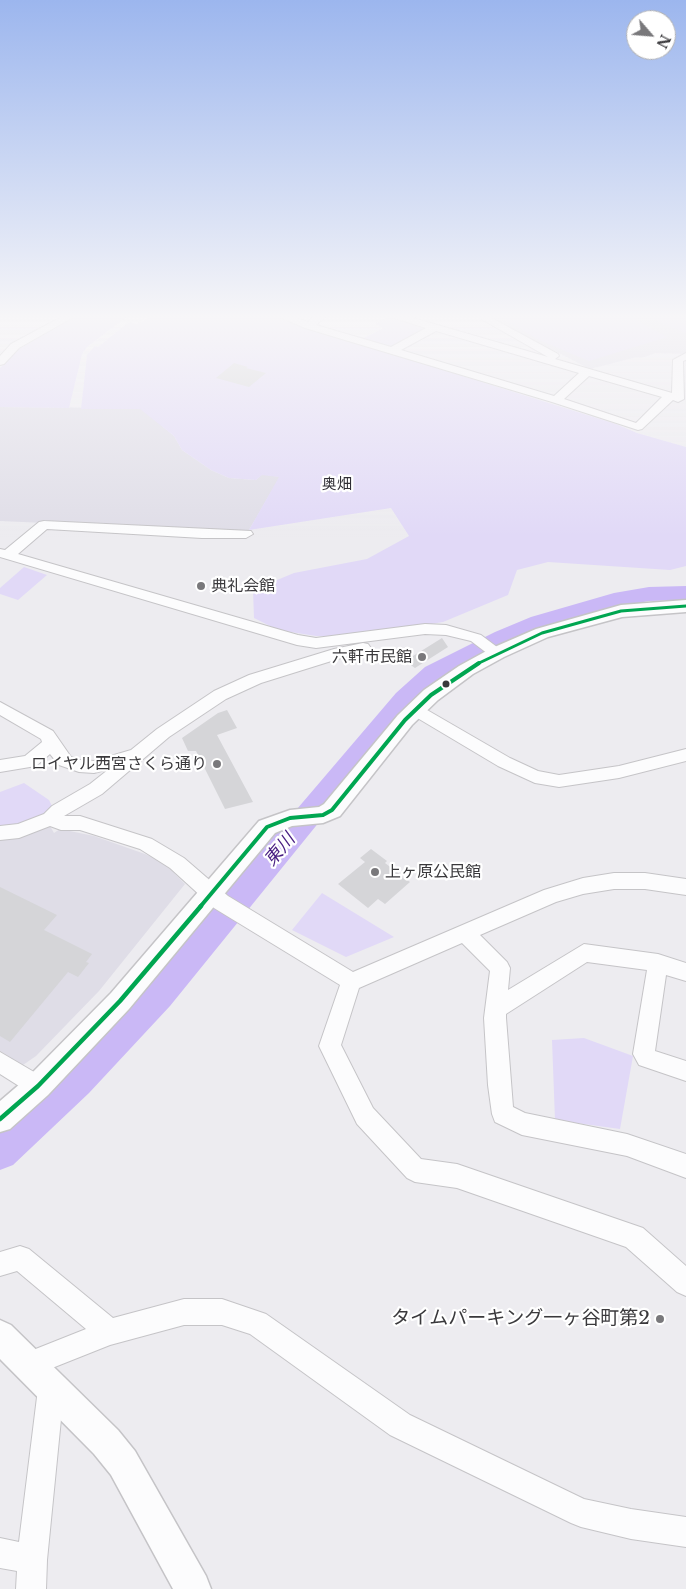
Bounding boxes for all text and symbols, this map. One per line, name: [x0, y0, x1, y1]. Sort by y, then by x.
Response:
north arrow: [626, 10, 676, 60]
text: N: [652, 31, 674, 51]
district label: 奥畑: [322, 476, 352, 494]
place label: 典礼会館: [211, 576, 275, 596]
marker: 典礼会館: [195, 580, 207, 592]
place label: 六軒市民館: [332, 647, 412, 667]
marker: 六軒市民館: [416, 651, 428, 663]
unlabelled marker: [441, 679, 451, 689]
place label: ロイヤル西宮さくら通り: [31, 754, 207, 774]
marker: ロイヤル西宮さくら通り: [211, 758, 223, 770]
water label: 東川: [260, 829, 300, 871]
place label: 上ヶ原公民館: [385, 862, 481, 882]
marker: 上ヶ原公民館: [369, 866, 381, 878]
place label: タイムパーキング一ヶ谷町第2: [391, 1308, 650, 1330]
marker: タイムパーキング一ヶ谷町第2: [654, 1313, 666, 1325]

